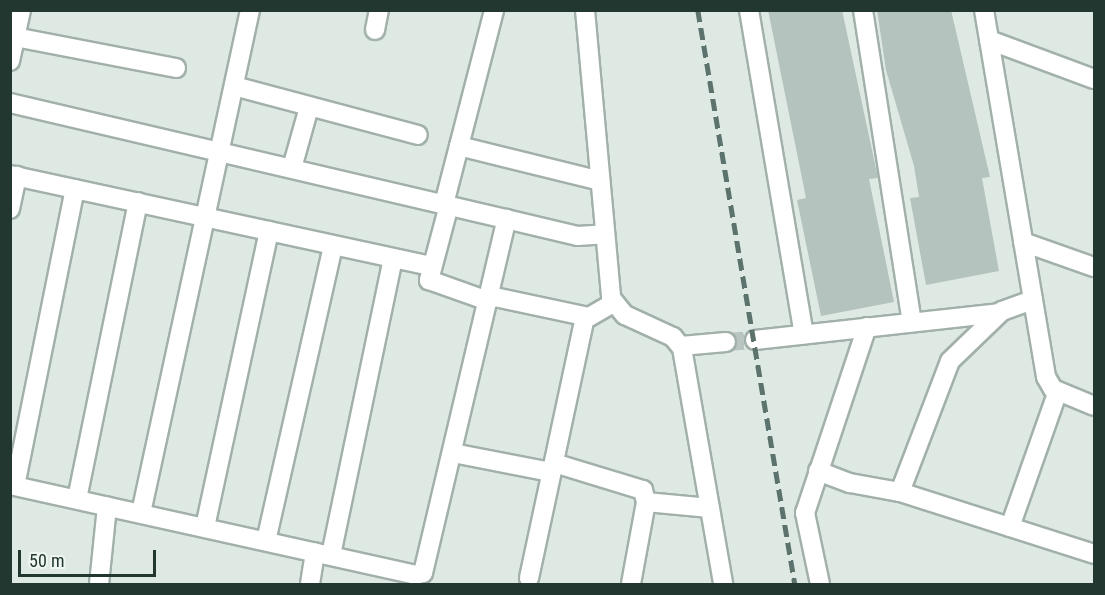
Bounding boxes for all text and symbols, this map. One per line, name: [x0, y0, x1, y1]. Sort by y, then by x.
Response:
scale bar: [21, 538, 159, 576]
text: 50 m: [29, 550, 64, 571]

